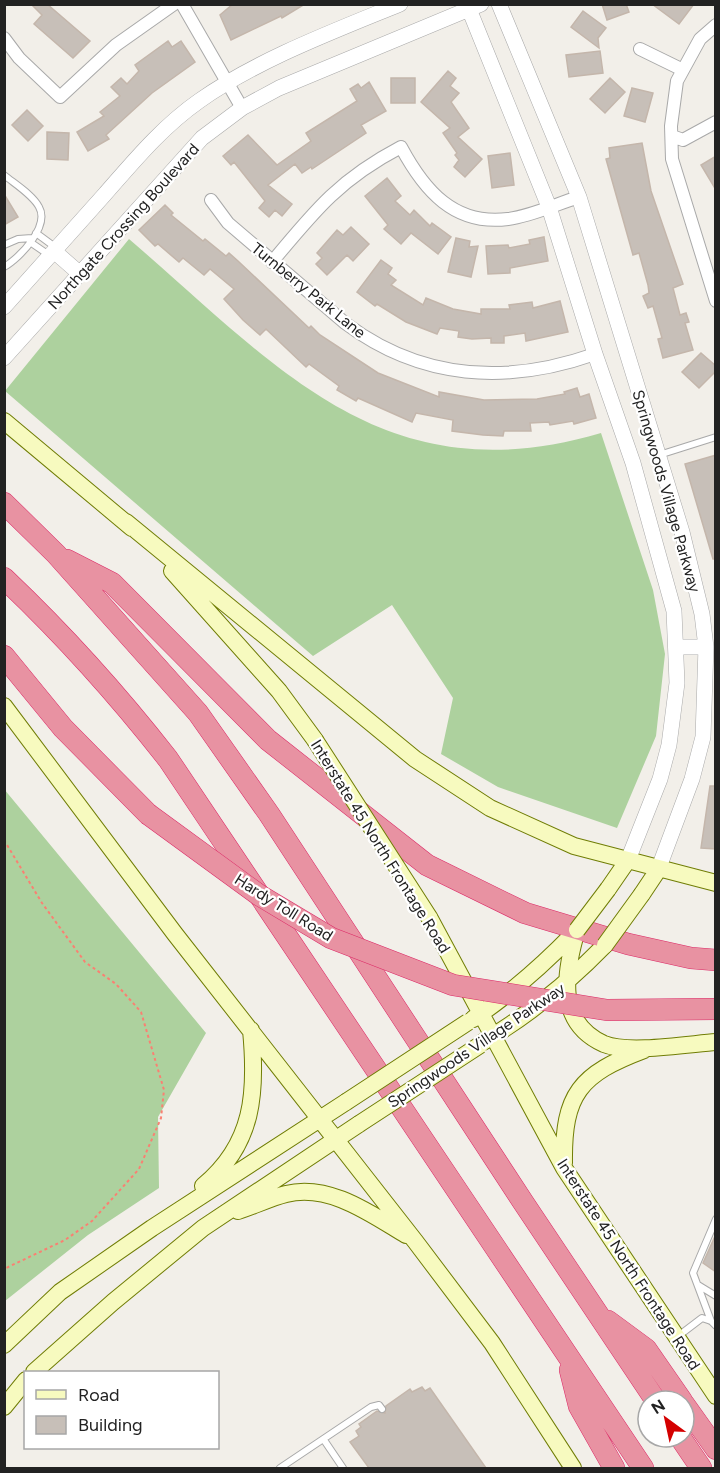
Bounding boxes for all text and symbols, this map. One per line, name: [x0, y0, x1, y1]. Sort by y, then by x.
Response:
street label: Northgate Crossing Boulevard: [44, 140, 203, 313]
street label: Turnberry Park Lane: [248, 239, 370, 342]
street label: Springwoods Village Parkway: [628, 388, 705, 595]
street label: Interstate 45 North Frontage Road: [307, 736, 454, 956]
street label: Hardy Toll Road: [231, 870, 336, 945]
street label: Springwoods Village Parkway: [384, 979, 569, 1112]
street label: Interstate 45 North Frontage Road: [553, 1155, 704, 1373]
legend: [24, 1371, 219, 1449]
text: Road: [78, 1384, 119, 1406]
north arrow: [636, 1389, 696, 1449]
text: N: [648, 1396, 668, 1418]
text: Building: [78, 1414, 143, 1436]

